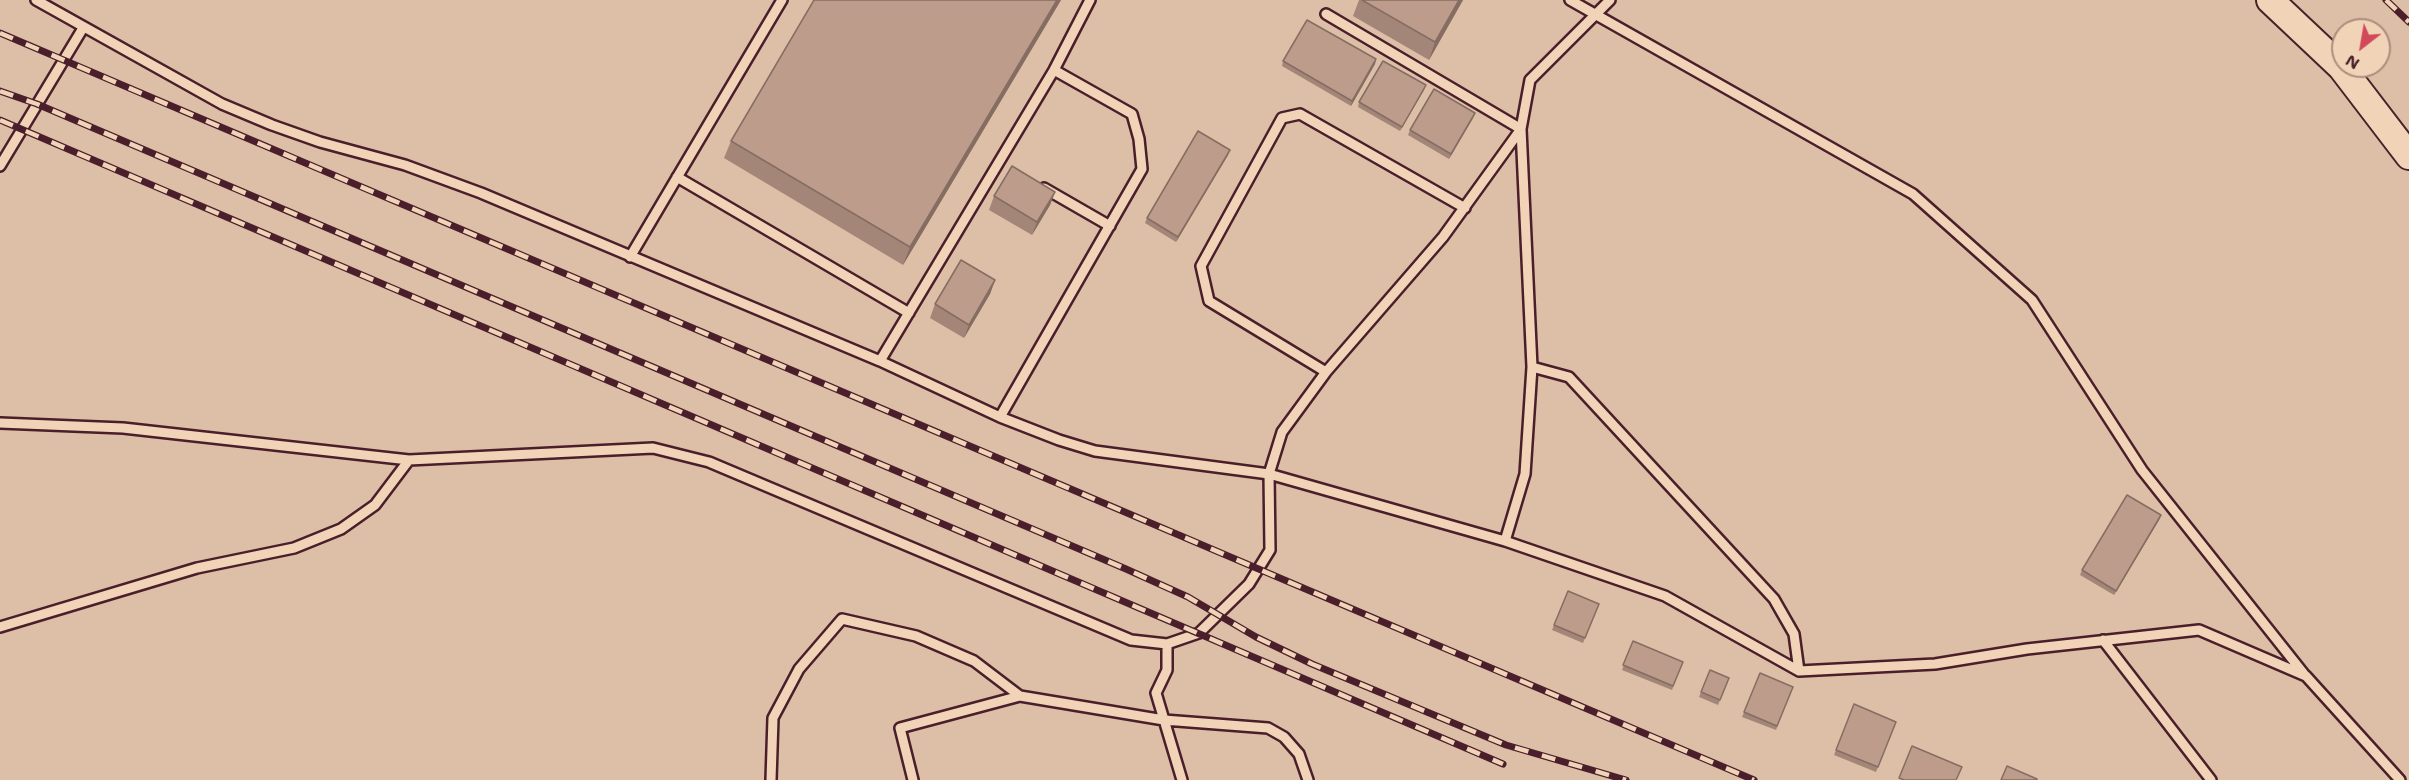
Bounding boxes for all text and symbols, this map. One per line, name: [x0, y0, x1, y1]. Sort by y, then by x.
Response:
north arrow: [2331, 18, 2391, 78]
text: N: [2342, 50, 2363, 74]

